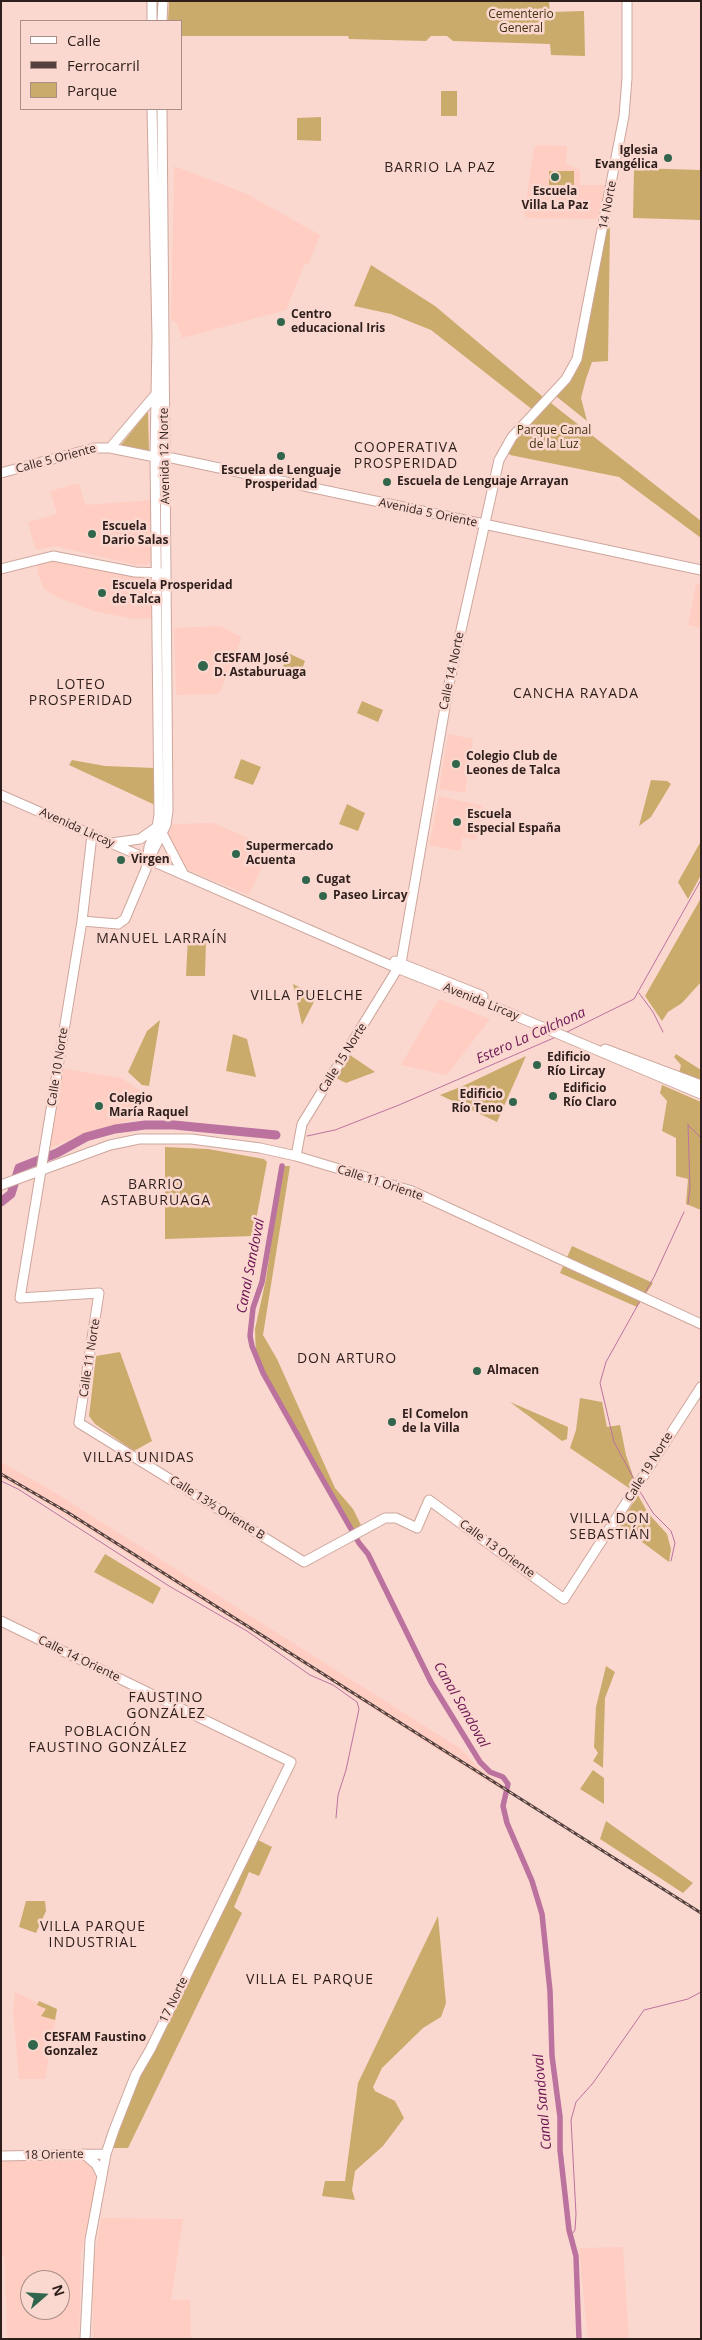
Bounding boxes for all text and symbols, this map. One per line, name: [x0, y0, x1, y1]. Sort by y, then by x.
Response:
park label: Cementerio General: [488, 8, 554, 36]
legend: [20, 20, 182, 110]
text: Calle: [67, 30, 101, 50]
text: Ferrocarril: [67, 55, 140, 75]
text: Parque: [67, 80, 117, 100]
place label: Iglesia Evangélica: [595, 144, 658, 172]
marker: Iglesia Evangélica: [662, 152, 674, 164]
district label: BARRIO LA PAZ: [383, 160, 497, 176]
marker: Escuela Villa La Paz: [549, 171, 561, 183]
street label: 14 Norte: [596, 180, 620, 230]
place label: Escuela Villa La Paz: [522, 185, 588, 213]
place label: Centro educacional Iris: [291, 308, 385, 336]
marker: Centro educacional Iris: [275, 316, 287, 328]
street label: Avenida 12 Norte: [157, 407, 173, 505]
park label: Parque Canal de la Luz: [517, 424, 591, 452]
district label: COOPERATIVA PROSPERIDAD: [352, 440, 460, 472]
street label: Calle 5 Oriente: [14, 441, 98, 477]
marker: Escuela de Lenguaje Prosperidad: [275, 450, 287, 462]
place label: Escuela de Lenguaje Prosperidad: [221, 464, 341, 492]
place label: Escuela de Lenguaje Arrayan: [397, 475, 569, 489]
marker: Escuela de Lenguaje Arrayan: [381, 476, 393, 488]
street label: Avenida 5 Oriente: [378, 496, 478, 530]
place label: Escuela Dario Salas: [102, 520, 169, 548]
marker: Escuela Dario Salas: [86, 528, 98, 540]
place label: Escuela Prosperidad de Talca: [112, 579, 232, 607]
marker: Escuela Prosperidad de Talca: [96, 587, 108, 599]
street label: Calle 14 Norte: [437, 631, 467, 711]
place label: CESFAM José D. Astaburuaga: [214, 652, 306, 680]
marker: CESFAM José D. Astaburuaga: [196, 659, 210, 673]
district label: LOTEO PROSPERIDAD: [27, 677, 135, 710]
district label: CANCHA RAYADA: [511, 686, 641, 702]
place label: Colegio Club de Leones de Talca: [466, 750, 560, 778]
marker: Colegio Club de Leones de Talca: [450, 758, 462, 770]
street label: Avenida Lircay: [37, 805, 117, 851]
place label: Escuela Especial España: [467, 808, 561, 836]
marker: Escuela Especial España: [451, 816, 463, 828]
place label: Supermercado Acuenta: [246, 840, 333, 868]
marker: Supermercado Acuenta: [230, 848, 242, 860]
place label: Virgen: [131, 853, 170, 867]
marker: Virgen: [115, 854, 127, 866]
place label: Cugat: [316, 873, 351, 887]
marker: Cugat: [300, 874, 312, 886]
place label: Paseo Lircay: [333, 889, 408, 903]
marker: Paseo Lircay: [317, 890, 329, 902]
district label: MANUEL LARRAÍN: [94, 931, 230, 947]
street label: Avenida Lircay: [441, 980, 521, 1024]
district label: VILLA PUELCHE: [249, 988, 365, 1004]
water label: Estero La Calchona: [474, 1004, 588, 1068]
street label: Calle 15 Norte: [316, 1021, 370, 1095]
street label: Calle 10 Norte: [45, 1027, 71, 1107]
place label: Edificio Río Lircay: [547, 1051, 605, 1079]
marker: Edificio Río Lircay: [531, 1059, 543, 1071]
place label: Edificio Río Claro: [563, 1082, 617, 1110]
place label: Edificio Río Teno: [452, 1088, 503, 1116]
marker: Edificio Río Claro: [547, 1090, 559, 1102]
place label: Colegio María Raquel: [109, 1092, 188, 1120]
marker: Edificio Río Teno: [507, 1096, 519, 1108]
marker: Colegio María Raquel: [93, 1100, 105, 1112]
street label: Calle 11 Oriente: [335, 1162, 425, 1204]
district label: BARRIO ASTABURUAGA: [100, 1177, 212, 1210]
water label: Canal Sandoval: [234, 1217, 268, 1315]
street label: Calle 11 Norte: [77, 1318, 103, 1398]
district label: DON ARTURO: [296, 1351, 398, 1367]
place label: Almacen: [487, 1364, 539, 1378]
marker: Almacen: [471, 1365, 483, 1377]
place label: El Comelon de la Villa: [402, 1408, 468, 1436]
marker: El Comelon de la Villa: [386, 1416, 398, 1428]
street label: Calle 19 Norte: [622, 1430, 676, 1504]
district label: VILLAS UNIDAS: [82, 1450, 196, 1466]
street label: Calle 13½ Oriente B: [167, 1473, 267, 1543]
district label: VILLA DON SEBASTIÁN: [568, 1511, 652, 1544]
street label: Calle 13 Oriente: [457, 1517, 537, 1581]
street label: Calle 14 Oriente: [36, 1633, 122, 1685]
water label: Canal Sandoval: [430, 1659, 492, 1751]
district label: FAUSTINO GONZÁLEZ: [125, 1690, 207, 1722]
district label: POBLACIÓN FAUSTINO GONZÁLEZ: [26, 1724, 190, 1756]
district label: VILLA PARQUE INDUSTRIAL: [38, 1919, 148, 1951]
district label: VILLA EL PARQUE: [244, 1972, 376, 1988]
street label: 17 Norte: [157, 1975, 191, 2025]
place label: CESFAM Faustino Gonzalez: [44, 2031, 146, 2059]
marker: CESFAM Faustino Gonzalez: [26, 2038, 40, 2052]
water label: Canal Sandoval: [530, 2053, 556, 2151]
street label: 18 Oriente: [24, 2147, 84, 2163]
north arrow: [20, 2270, 70, 2320]
text: N: [48, 2282, 70, 2299]

